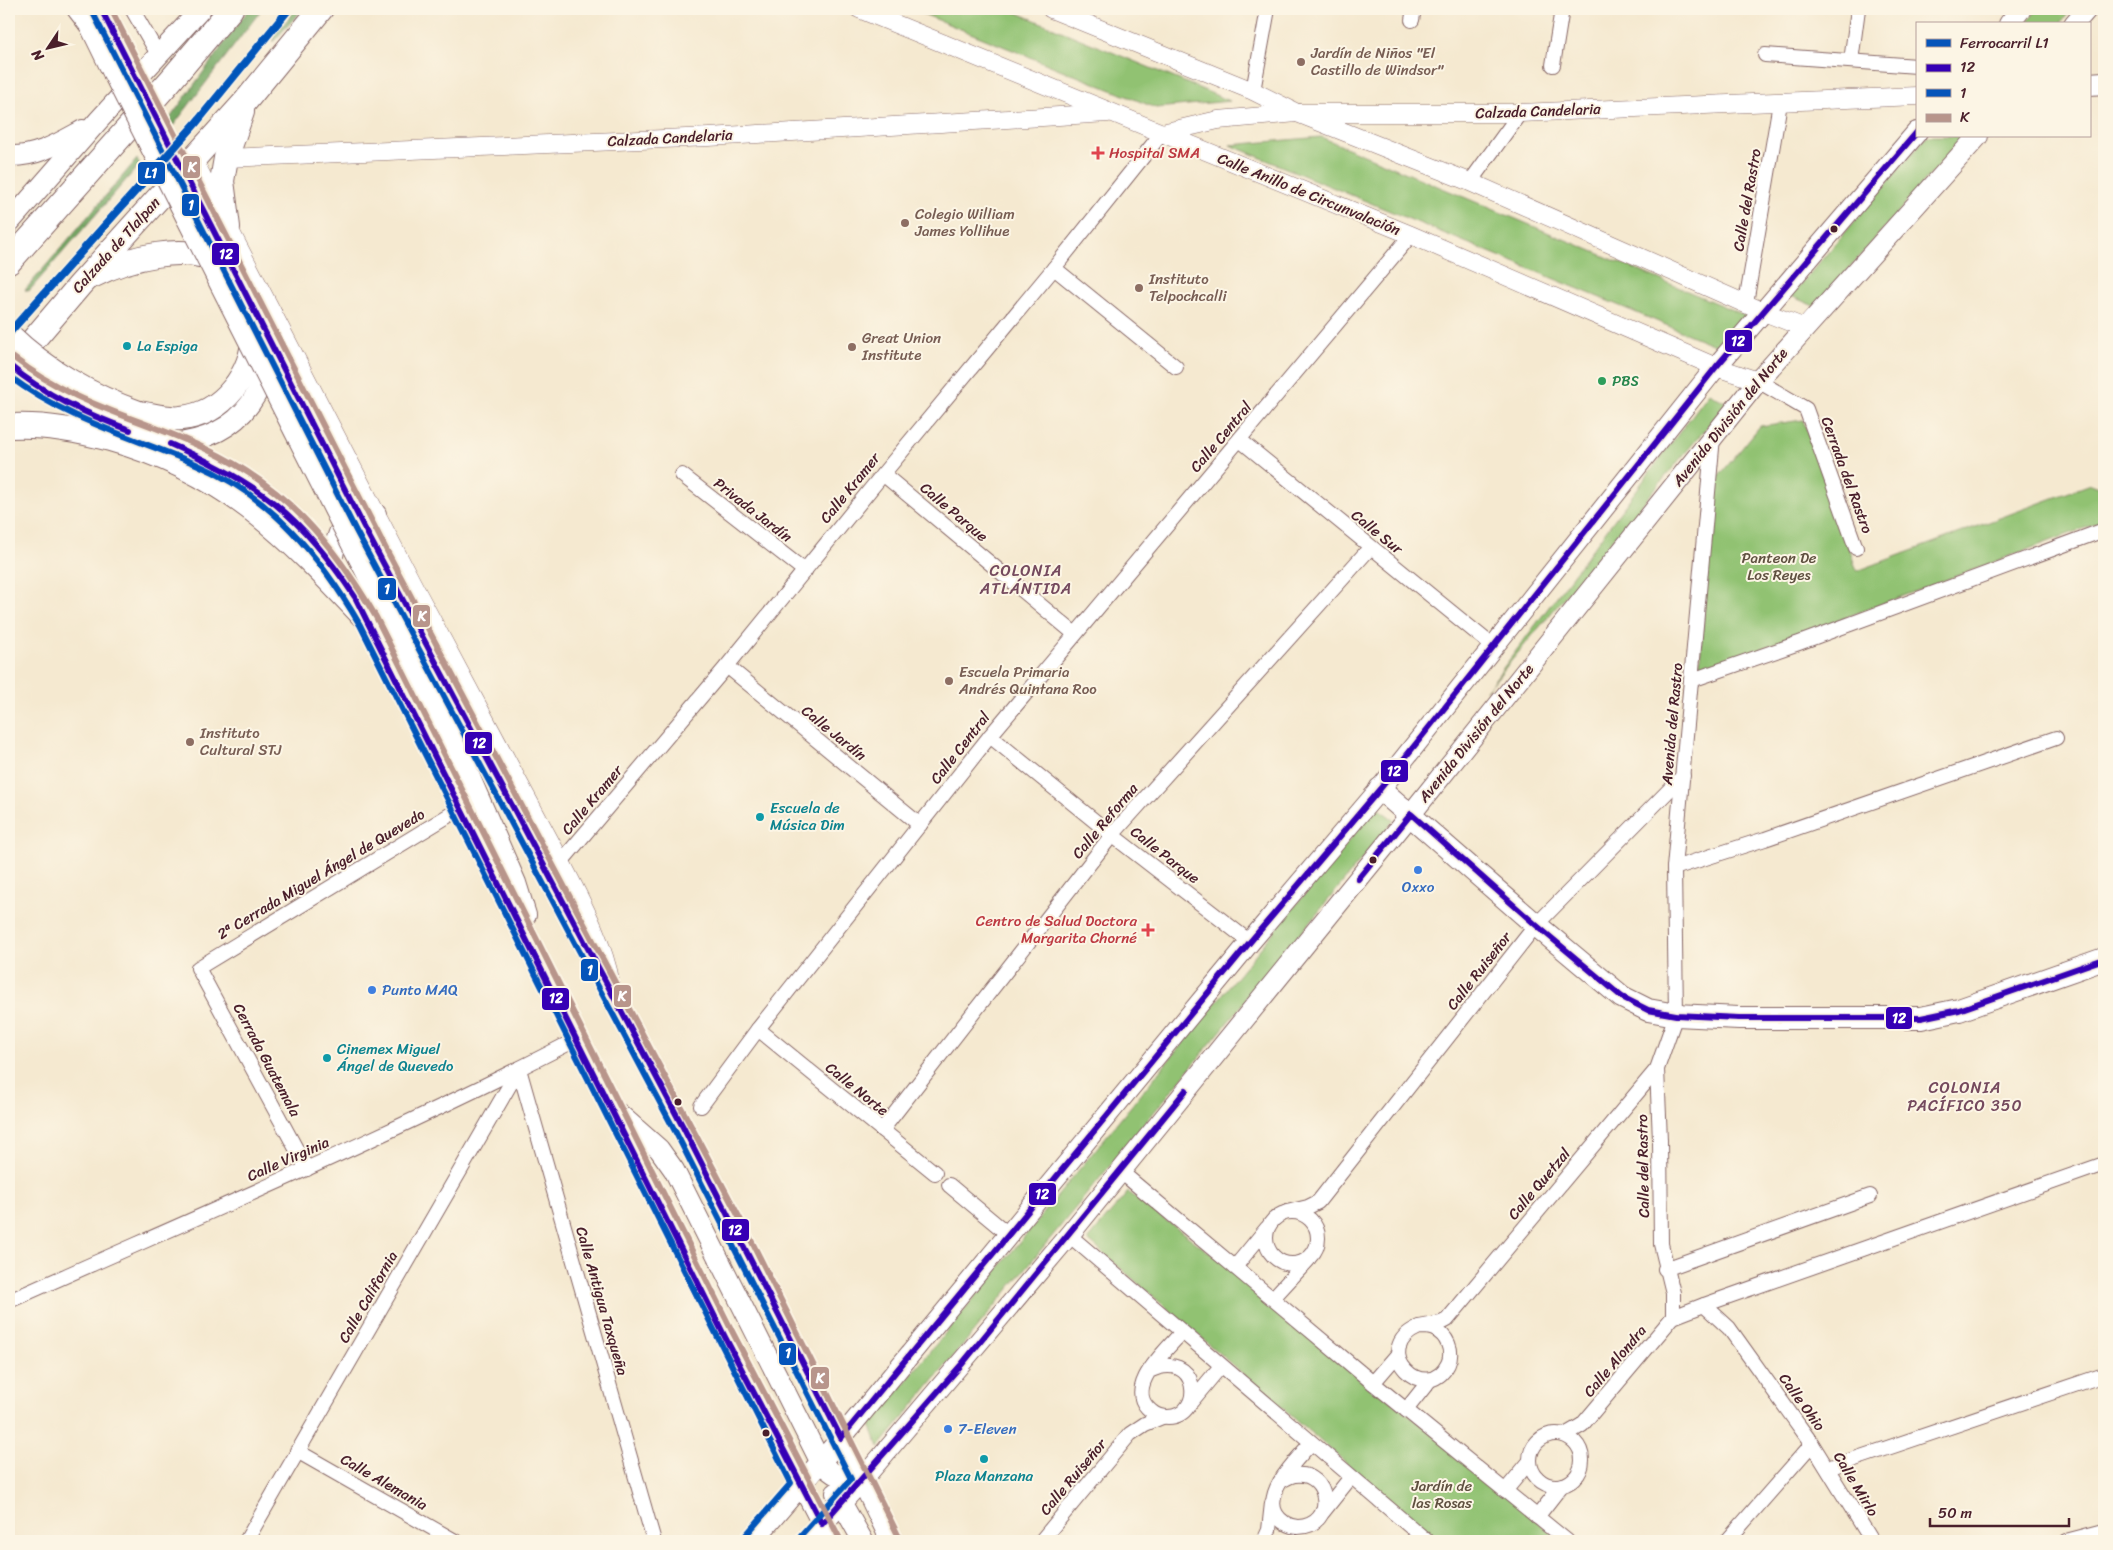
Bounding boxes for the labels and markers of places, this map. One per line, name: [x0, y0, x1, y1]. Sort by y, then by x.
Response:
place label: Jardín de Niños "El Castillo de Windsor": [1310, 40, 1444, 83]
marker: Jardín de Niños "El Castillo de Windsor": [1295, 56, 1307, 68]
place label: Hospital SMA: [1109, 140, 1200, 166]
marker: Hospital SMA: [1091, 146, 1105, 160]
place label: Colegio William James Yollihue: [914, 201, 1015, 244]
marker: Colegio William James Yollihue: [899, 217, 911, 229]
unlabelled marker: [1829, 224, 1839, 234]
place label: Instituto Telpochcalli: [1148, 266, 1227, 309]
marker: Instituto Telpochcalli: [1133, 282, 1145, 294]
place label: Great Union Institute: [861, 325, 941, 368]
place label: La Espiga: [137, 333, 198, 359]
marker: La Espiga: [121, 340, 133, 352]
marker: Great Union Institute: [846, 341, 858, 353]
place label: PBS: [1612, 368, 1639, 394]
marker: PBS: [1596, 375, 1608, 387]
place label: Escuela Primaria Andrés Quintana Roo: [958, 659, 1097, 702]
marker: Escuela Primaria Andrés Quintana Roo: [943, 675, 955, 687]
place label: Instituto Cultural STJ: [199, 720, 283, 763]
marker: Instituto Cultural STJ: [184, 736, 196, 748]
place label: Escuela de Música Dim: [770, 795, 845, 838]
marker: Escuela de Música Dim: [754, 811, 766, 823]
unlabelled marker: [1368, 855, 1378, 865]
marker: Oxxo: [1412, 864, 1424, 876]
place label: Oxxo: [1402, 874, 1435, 900]
place label: Centro de Salud Doctora Margarita Chorné: [976, 908, 1137, 951]
marker: Centro de Salud Doctora Margarita Chorné: [1141, 923, 1155, 937]
place label: Punto MAQ: [382, 977, 458, 1003]
marker: Punto MAQ: [366, 984, 378, 996]
place label: Cinemex Miguel Ángel de Quevedo: [336, 1036, 454, 1079]
marker: Cinemex Miguel Ángel de Quevedo: [321, 1052, 333, 1064]
unlabelled marker: [673, 1097, 683, 1107]
place label: 7-Eleven: [958, 1416, 1017, 1442]
marker: 7-Eleven: [942, 1423, 954, 1435]
unlabelled marker: [761, 1428, 771, 1438]
marker: Plaza Manzana: [978, 1453, 990, 1465]
place label: Plaza Manzana: [935, 1463, 1034, 1489]

